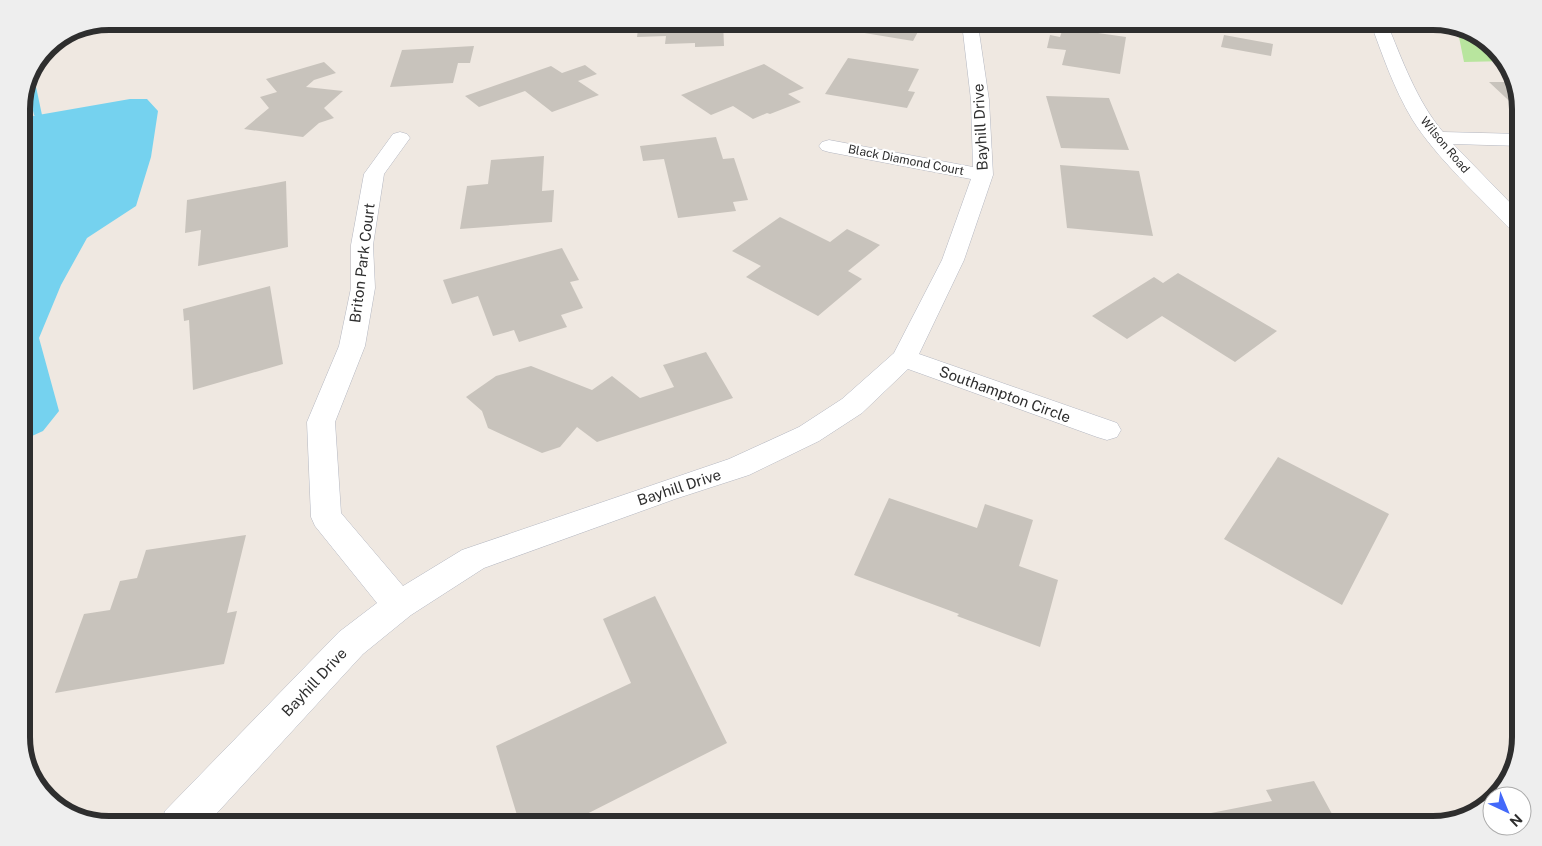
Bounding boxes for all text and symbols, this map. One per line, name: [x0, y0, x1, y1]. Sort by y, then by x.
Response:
street label: Bayhill Drive: [969, 83, 991, 171]
street label: Wilson Road: [1417, 114, 1473, 176]
street label: Black Diamond Court: [847, 142, 965, 178]
street label: Briton Park Court: [346, 202, 378, 324]
street label: Southampton Circle: [937, 362, 1073, 426]
street label: Bayhill Drive: [635, 465, 723, 509]
street label: Bayhill Drive: [278, 644, 350, 720]
north arrow: [1482, 786, 1532, 836]
text: N: [1507, 811, 1526, 830]

